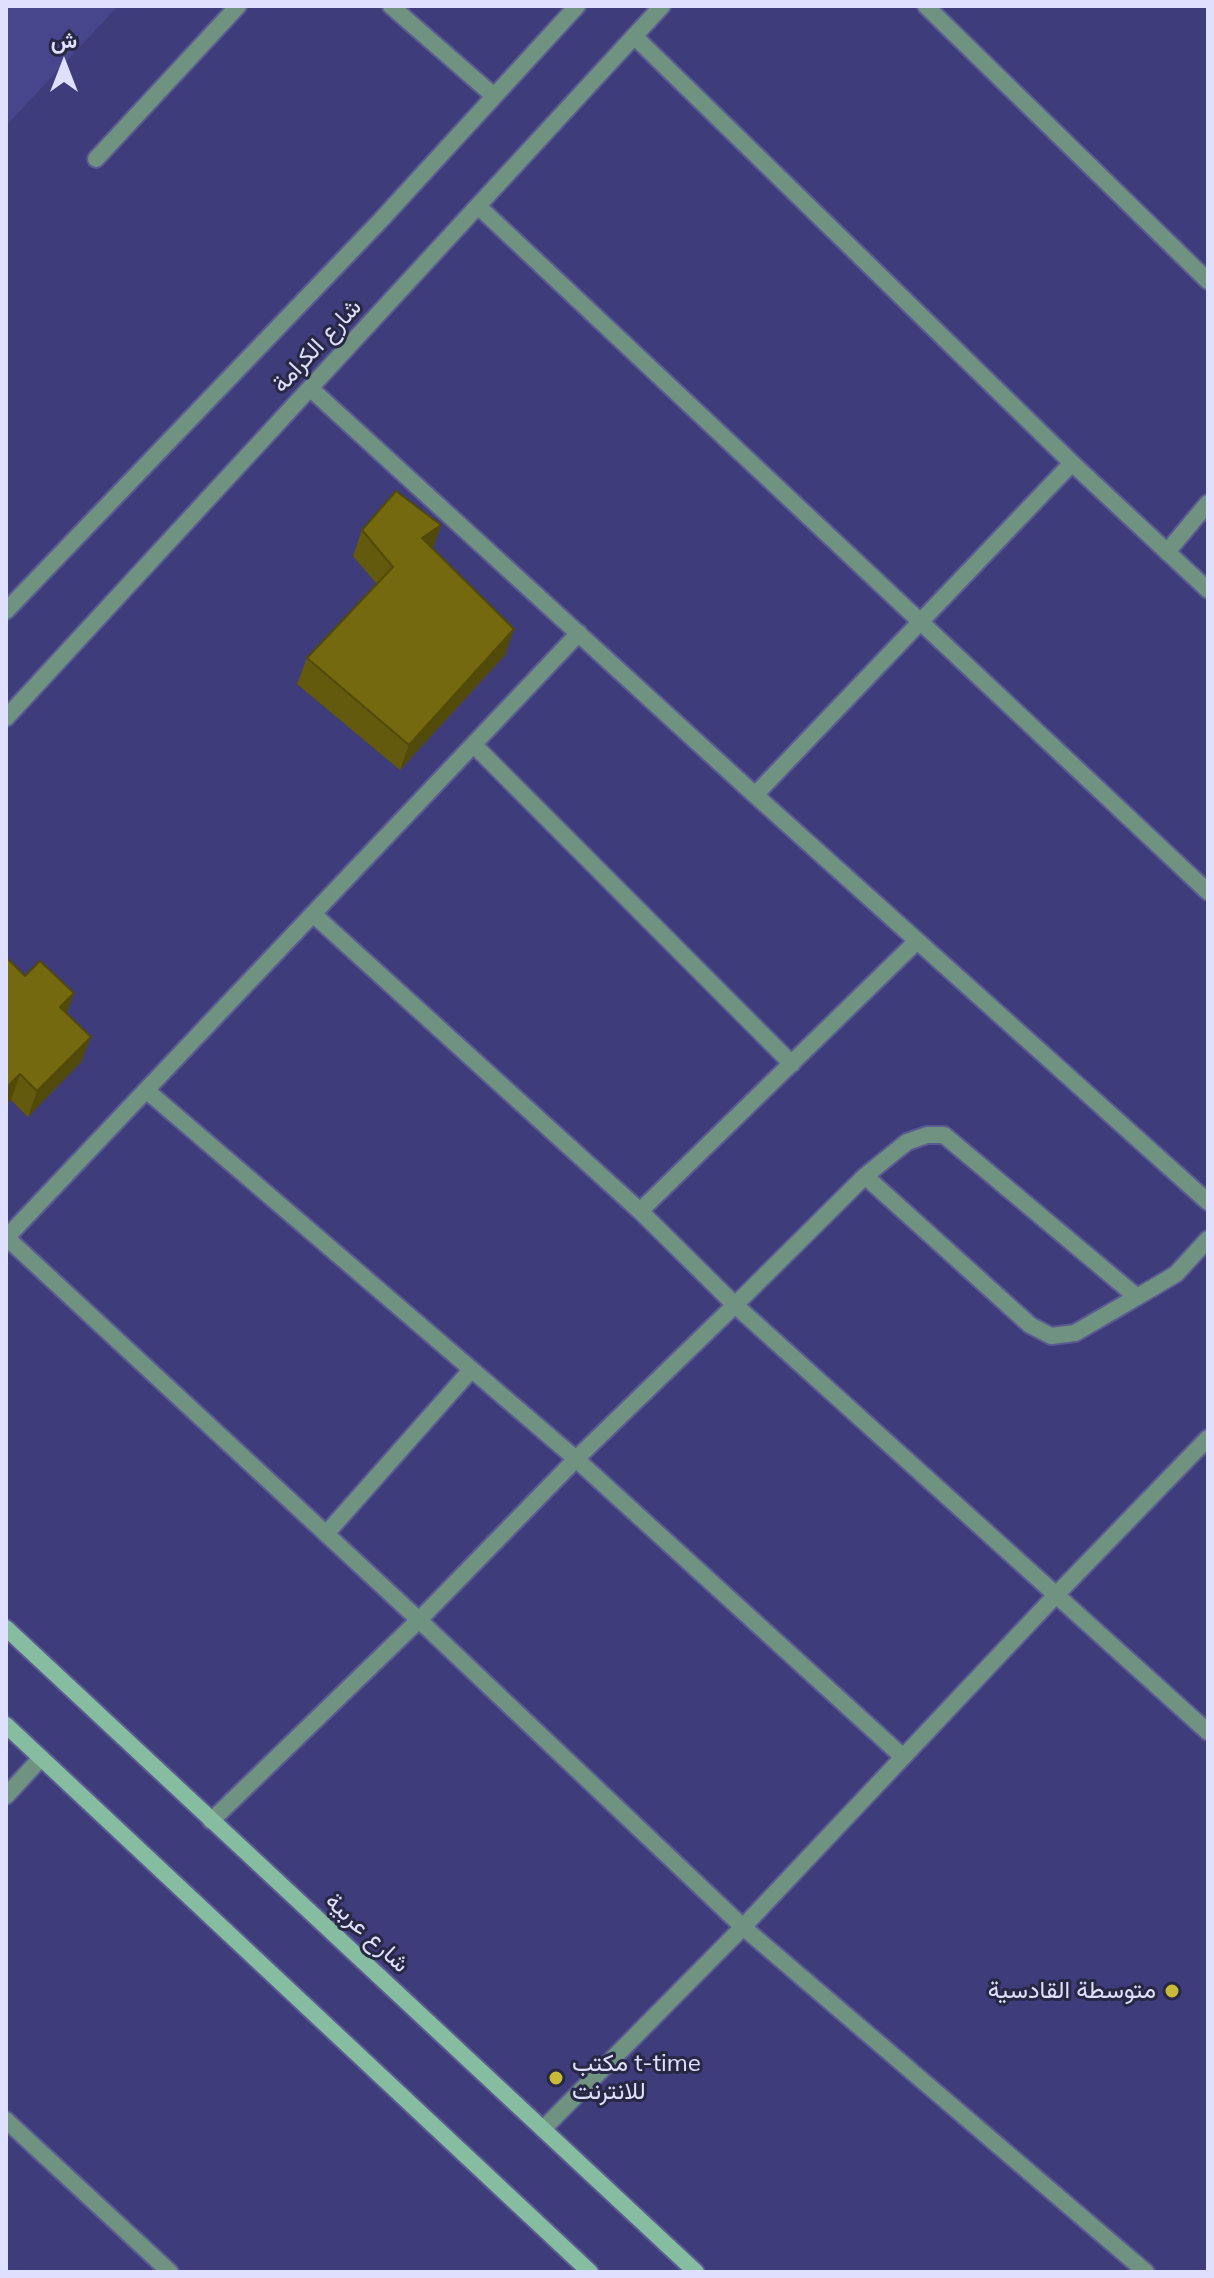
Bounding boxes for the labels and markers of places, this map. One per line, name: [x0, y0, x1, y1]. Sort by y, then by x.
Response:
place label: متوسطة القادسية: [988, 1977, 1156, 2005]
marker: متوسطة القادسية: [1163, 1982, 1181, 2000]
place label: مكتب t-time للانترنت: [572, 2050, 701, 2106]
marker: مكتب t-time للانترنت: [547, 2069, 565, 2087]

